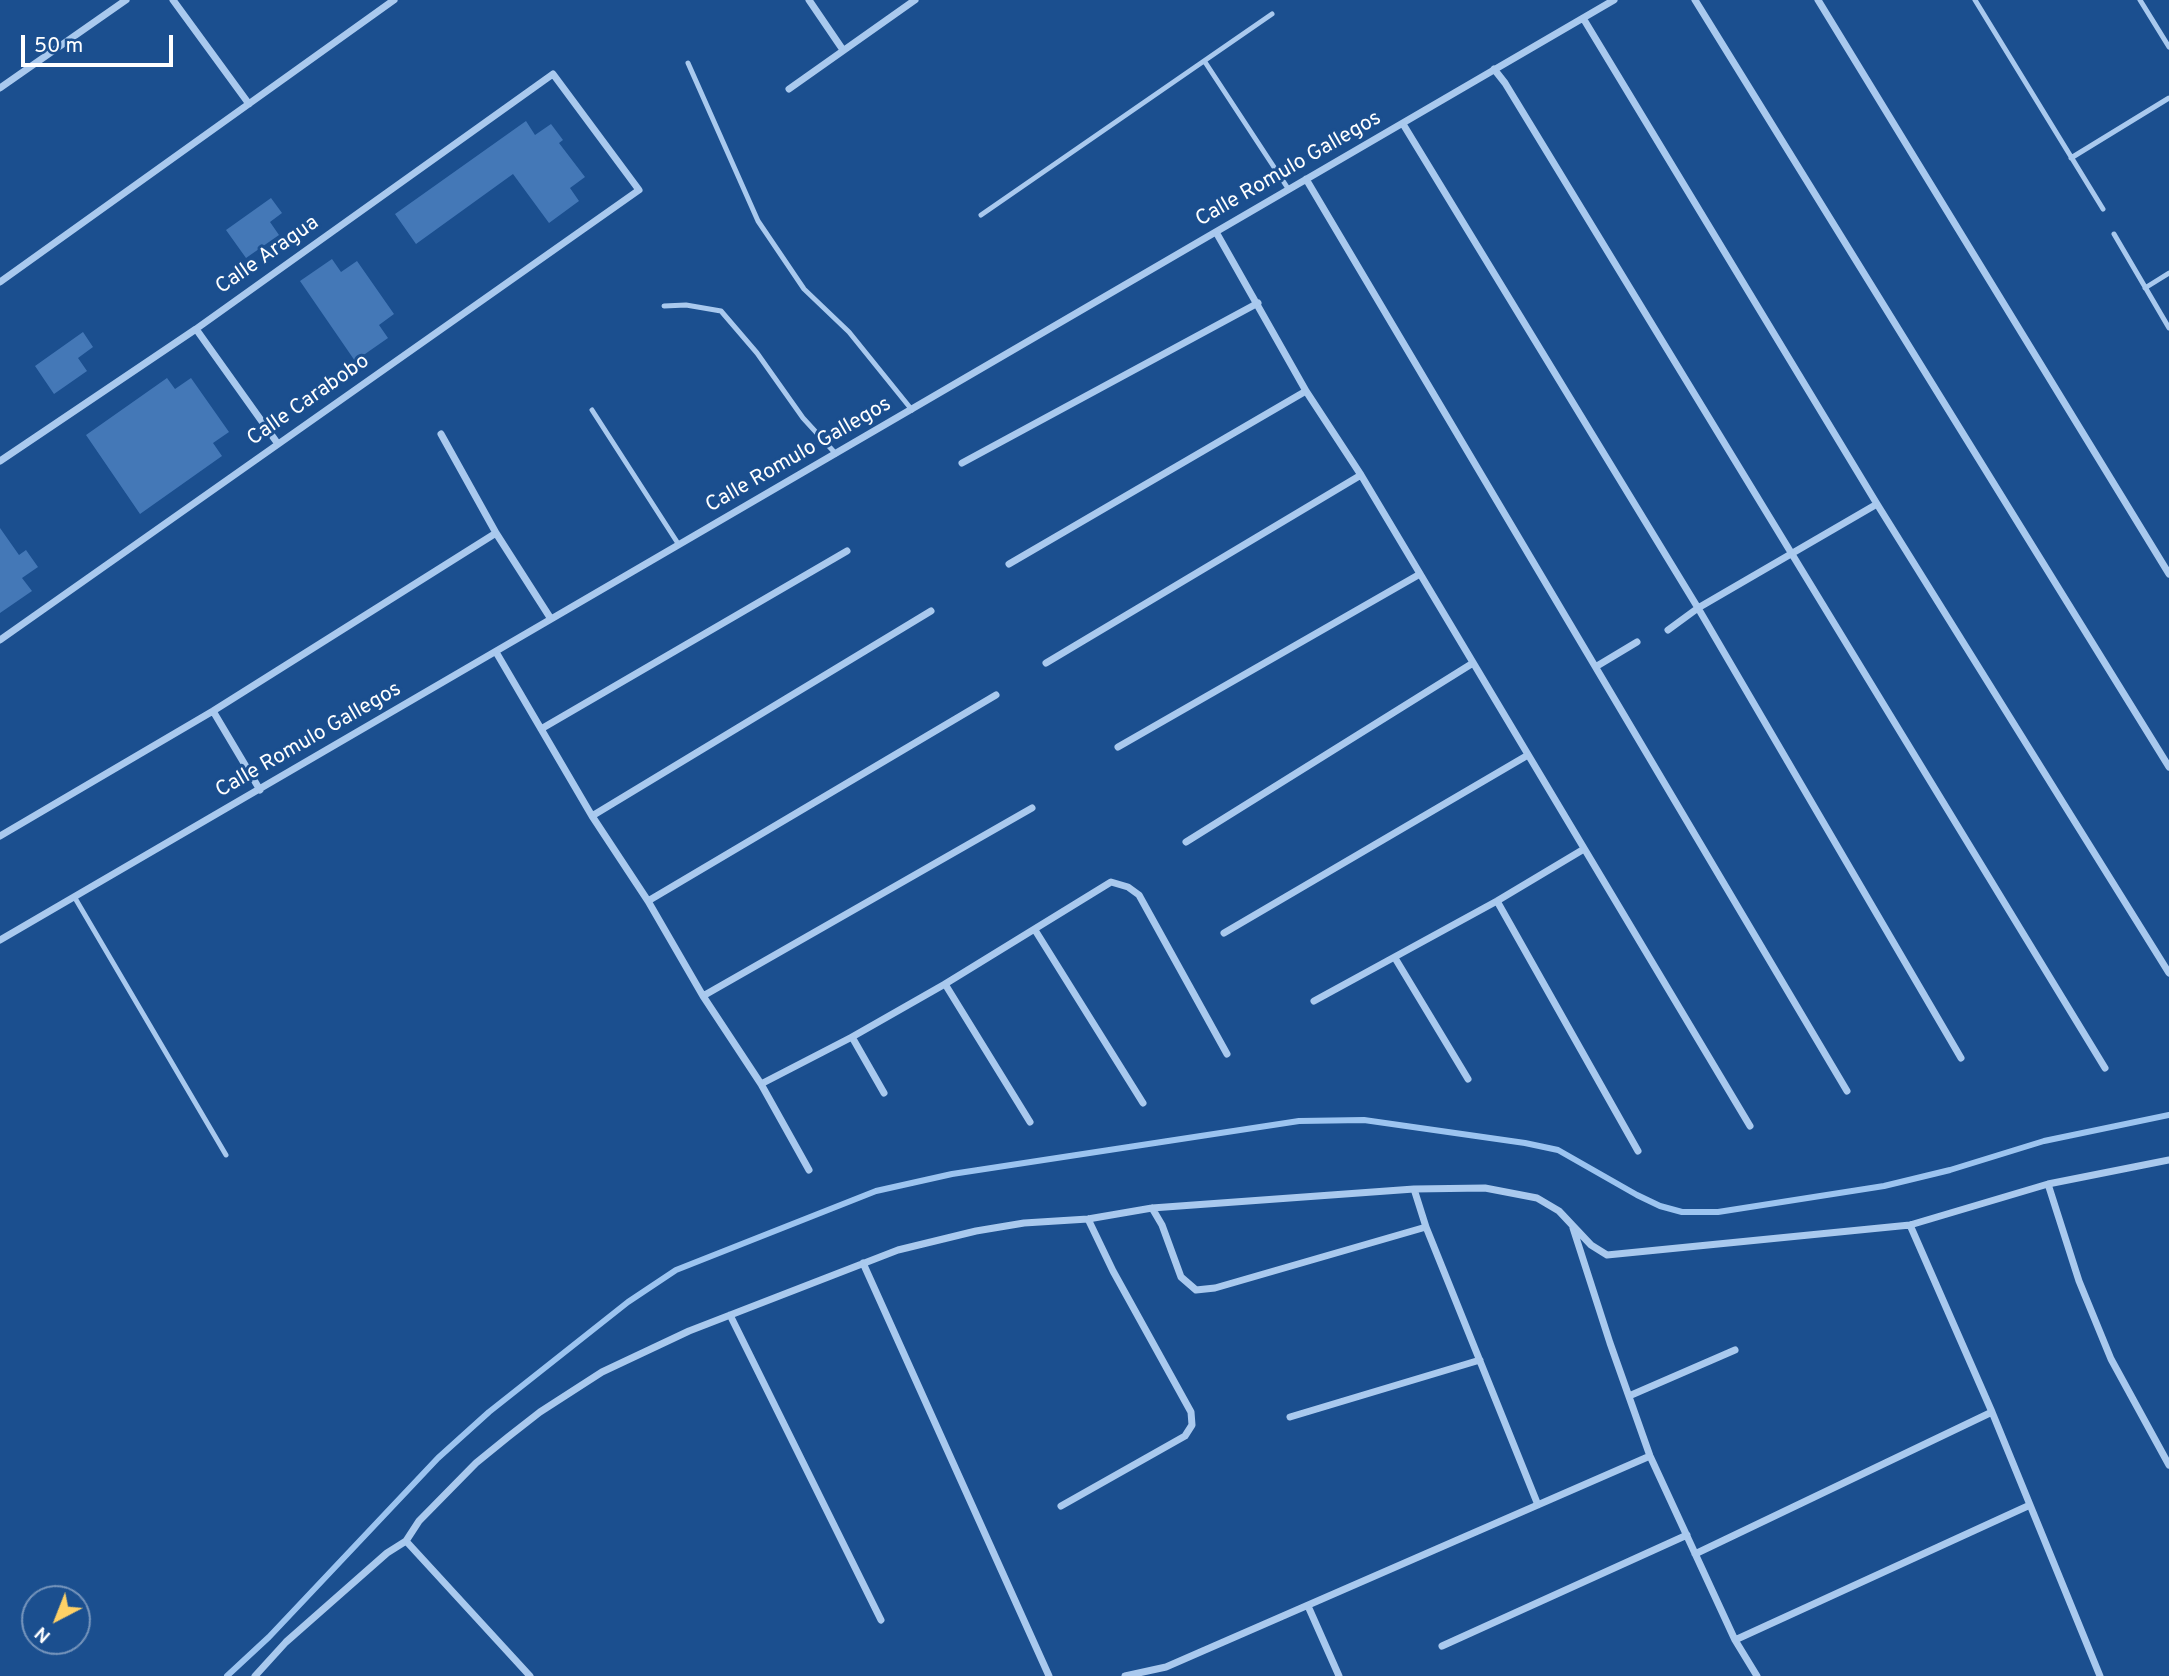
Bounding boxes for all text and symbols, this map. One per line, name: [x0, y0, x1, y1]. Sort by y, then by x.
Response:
scale bar: [24, 21, 177, 65]
text: 50 m: [34, 33, 83, 60]
street label: Calle Romulo Gallegos: [1192, 107, 1386, 233]
street label: Calle Aragua: [212, 211, 324, 301]
street label: Calle Carabobo: [243, 350, 375, 452]
street label: Calle Romulo Gallegos: [702, 393, 896, 519]
street label: Calle Romulo Gallegos: [212, 678, 406, 804]
north arrow: [21, 1585, 91, 1655]
text: N: [30, 1621, 56, 1648]

